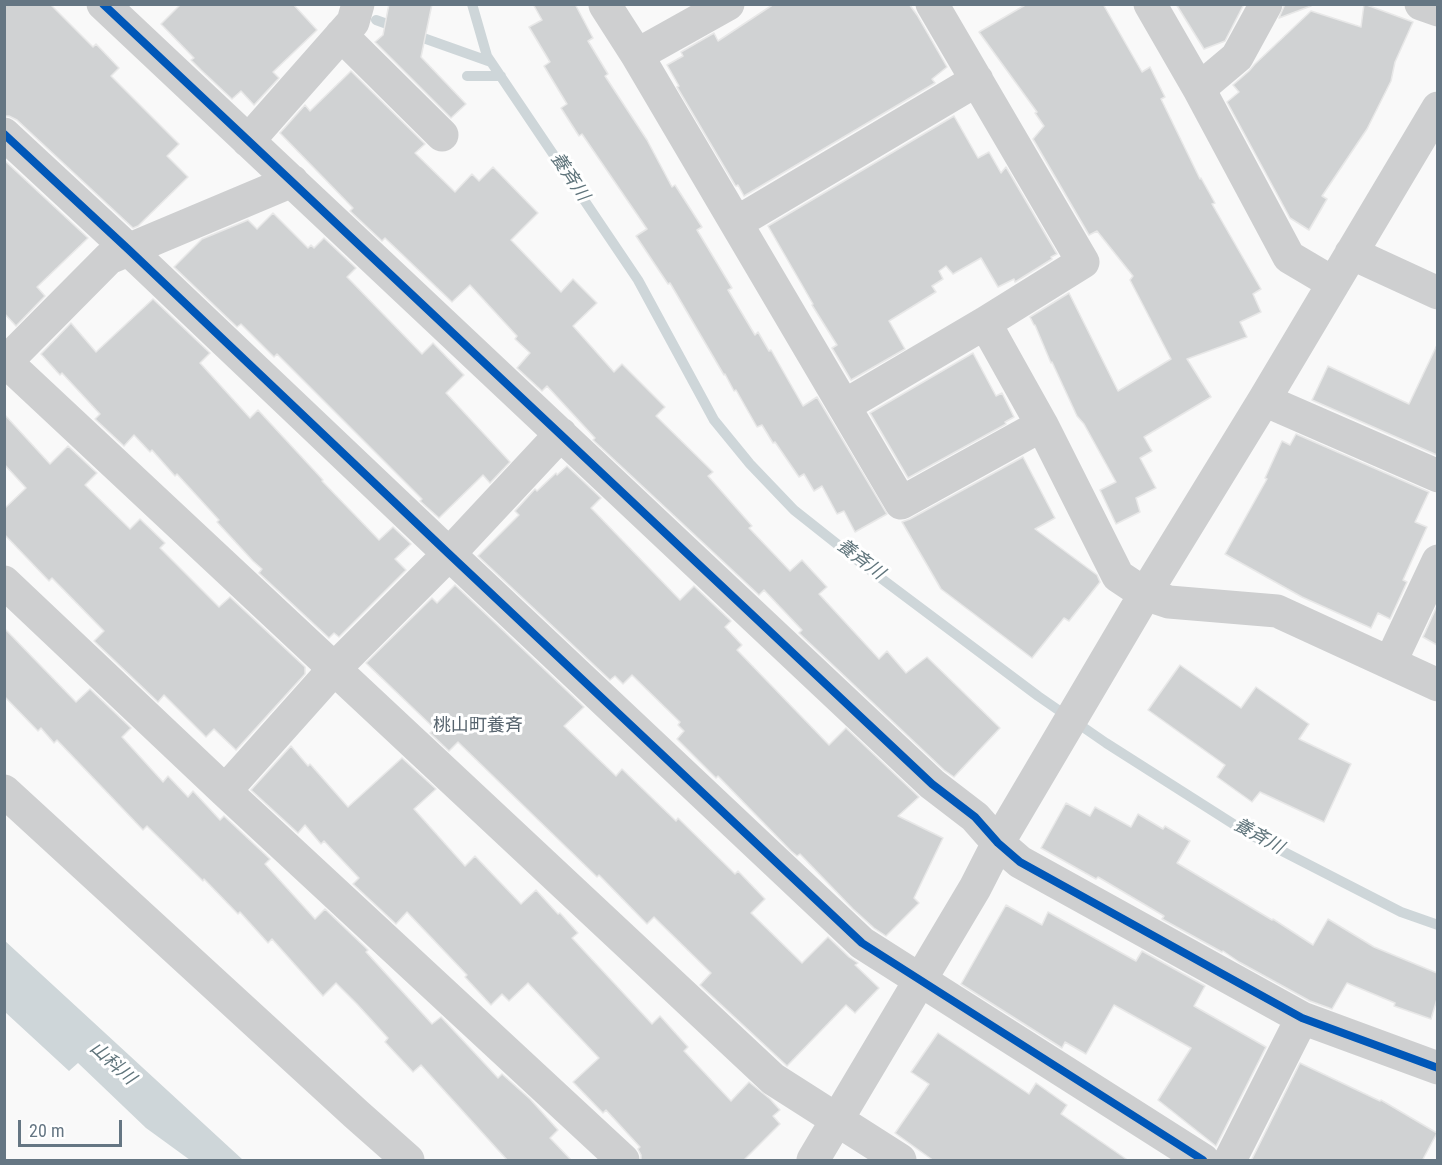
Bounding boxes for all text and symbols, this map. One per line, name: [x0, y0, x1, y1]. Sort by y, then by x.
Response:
water label: 養斉川: [545, 149, 593, 205]
water label: 養斉川: [832, 535, 888, 585]
district label: 桃山町養斉: [433, 715, 523, 737]
water label: 養斉川: [1229, 814, 1287, 860]
water label: 山科川: [85, 1038, 139, 1090]
scale bar: [21, 1108, 124, 1146]
text: 20 m: [29, 1120, 64, 1141]

